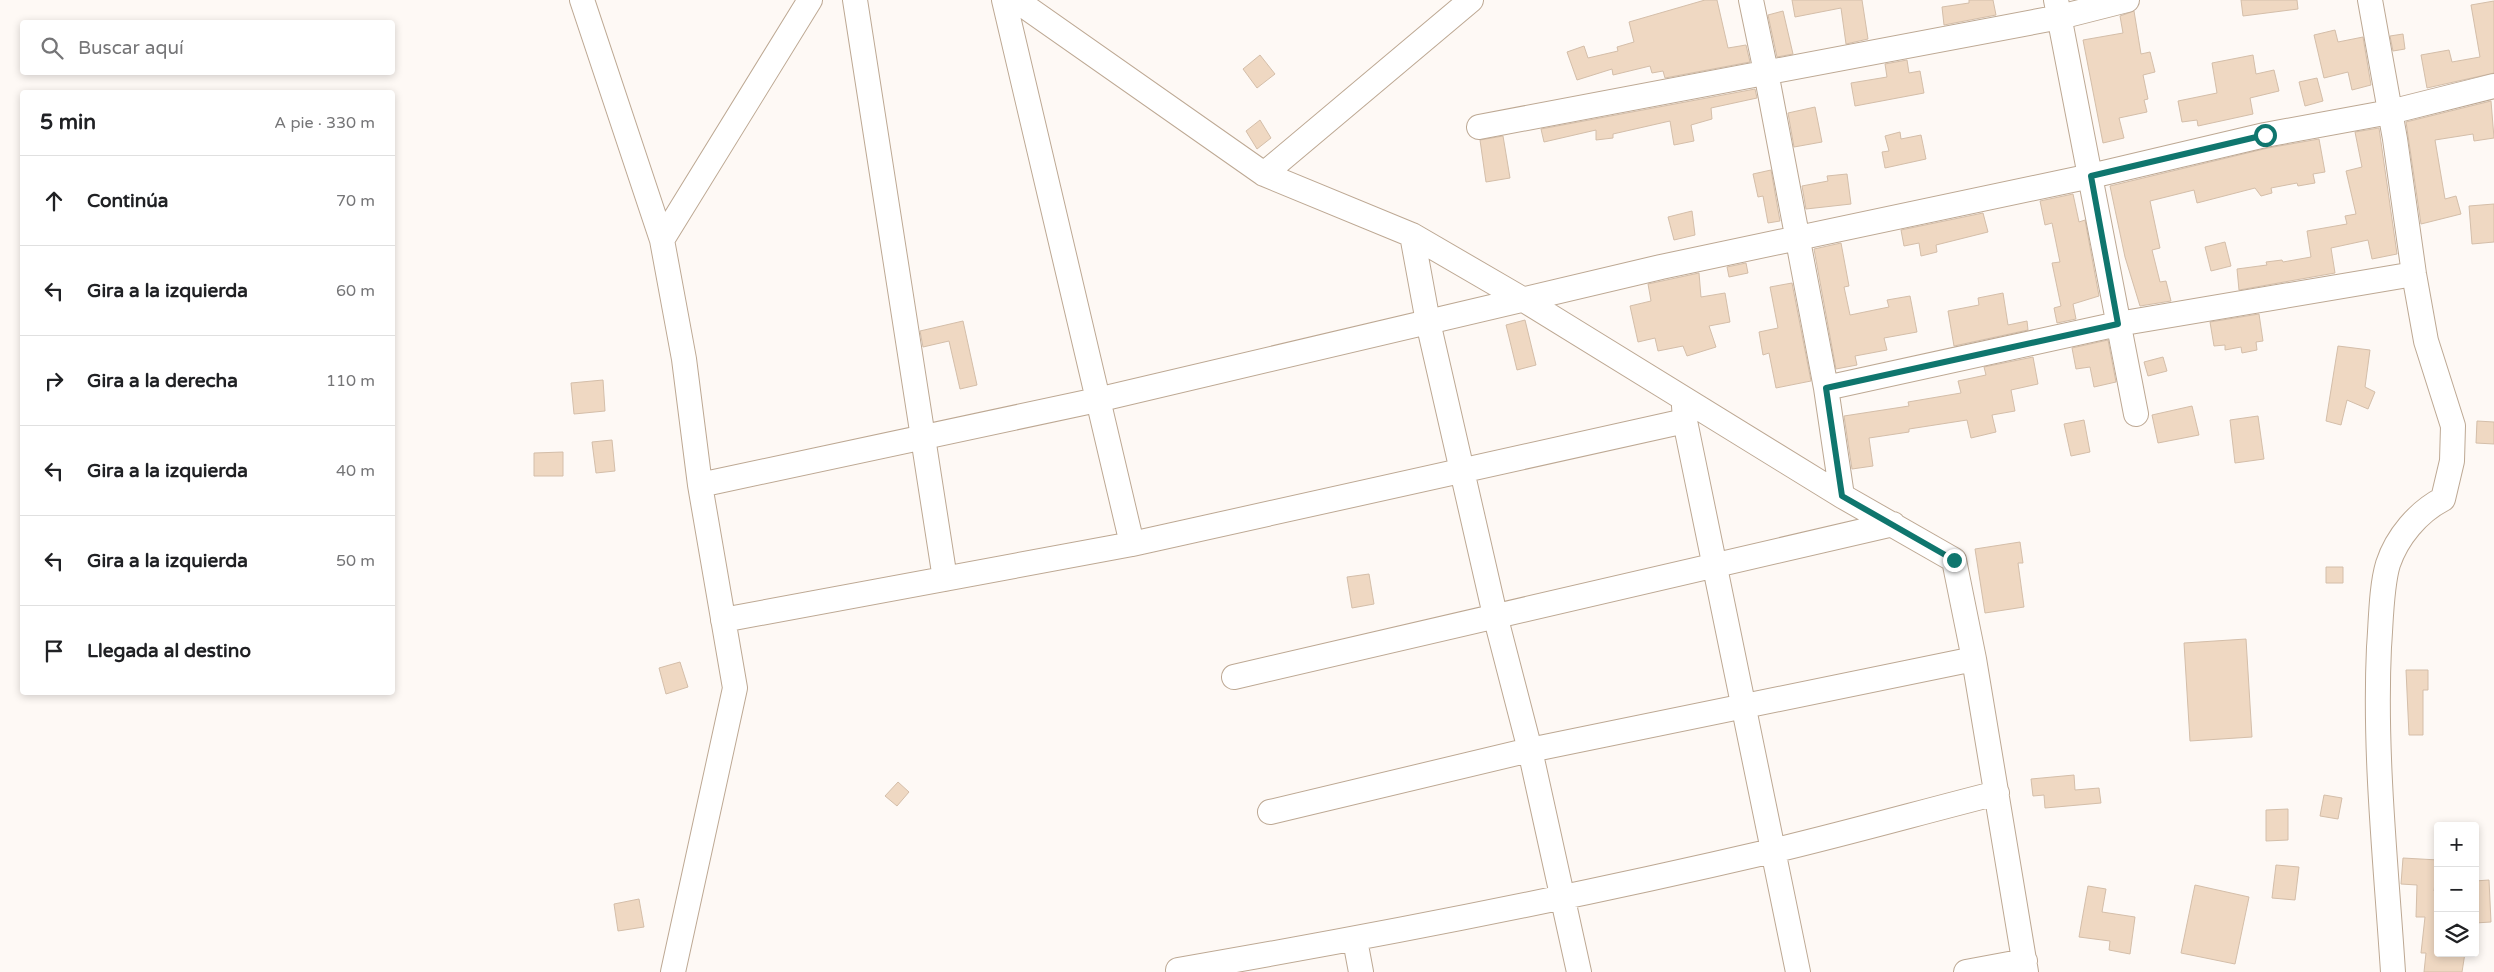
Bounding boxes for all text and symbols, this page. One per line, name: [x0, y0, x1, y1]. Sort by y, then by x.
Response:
search box: [20, 20, 395, 75]
icon: search: [38, 34, 66, 62]
text: Buscar aquí: [78, 37, 184, 59]
text: 5 min: [40, 110, 96, 135]
text: A pie · 330 m: [274, 113, 375, 133]
route start: [2254, 124, 2277, 147]
icon: ahead: [40, 187, 68, 215]
text: Continúa: [87, 190, 169, 212]
text: 70 m: [336, 191, 375, 211]
icon: left: [40, 277, 68, 305]
text: Gira a la izquierda: [87, 280, 248, 302]
text: 60 m: [336, 281, 375, 301]
icon: right: [40, 367, 68, 395]
text: Gira a la derecha: [87, 370, 238, 392]
text: 110 m: [326, 371, 375, 391]
icon: left: [40, 457, 68, 485]
text: Gira a la izquierda: [87, 460, 248, 482]
text: 40 m: [336, 461, 375, 481]
icon: left: [40, 547, 68, 575]
route end: [1943, 549, 1966, 572]
text: Gira a la izquierda: [87, 550, 248, 572]
text: 50 m: [336, 551, 375, 571]
icon: arrive: [40, 637, 68, 665]
text: Llegada al destino: [87, 640, 251, 662]
map controls: [2434, 822, 2479, 957]
button: +: [2434, 822, 2479, 867]
button: −: [2434, 867, 2479, 912]
button: layers: [2434, 912, 2479, 957]

